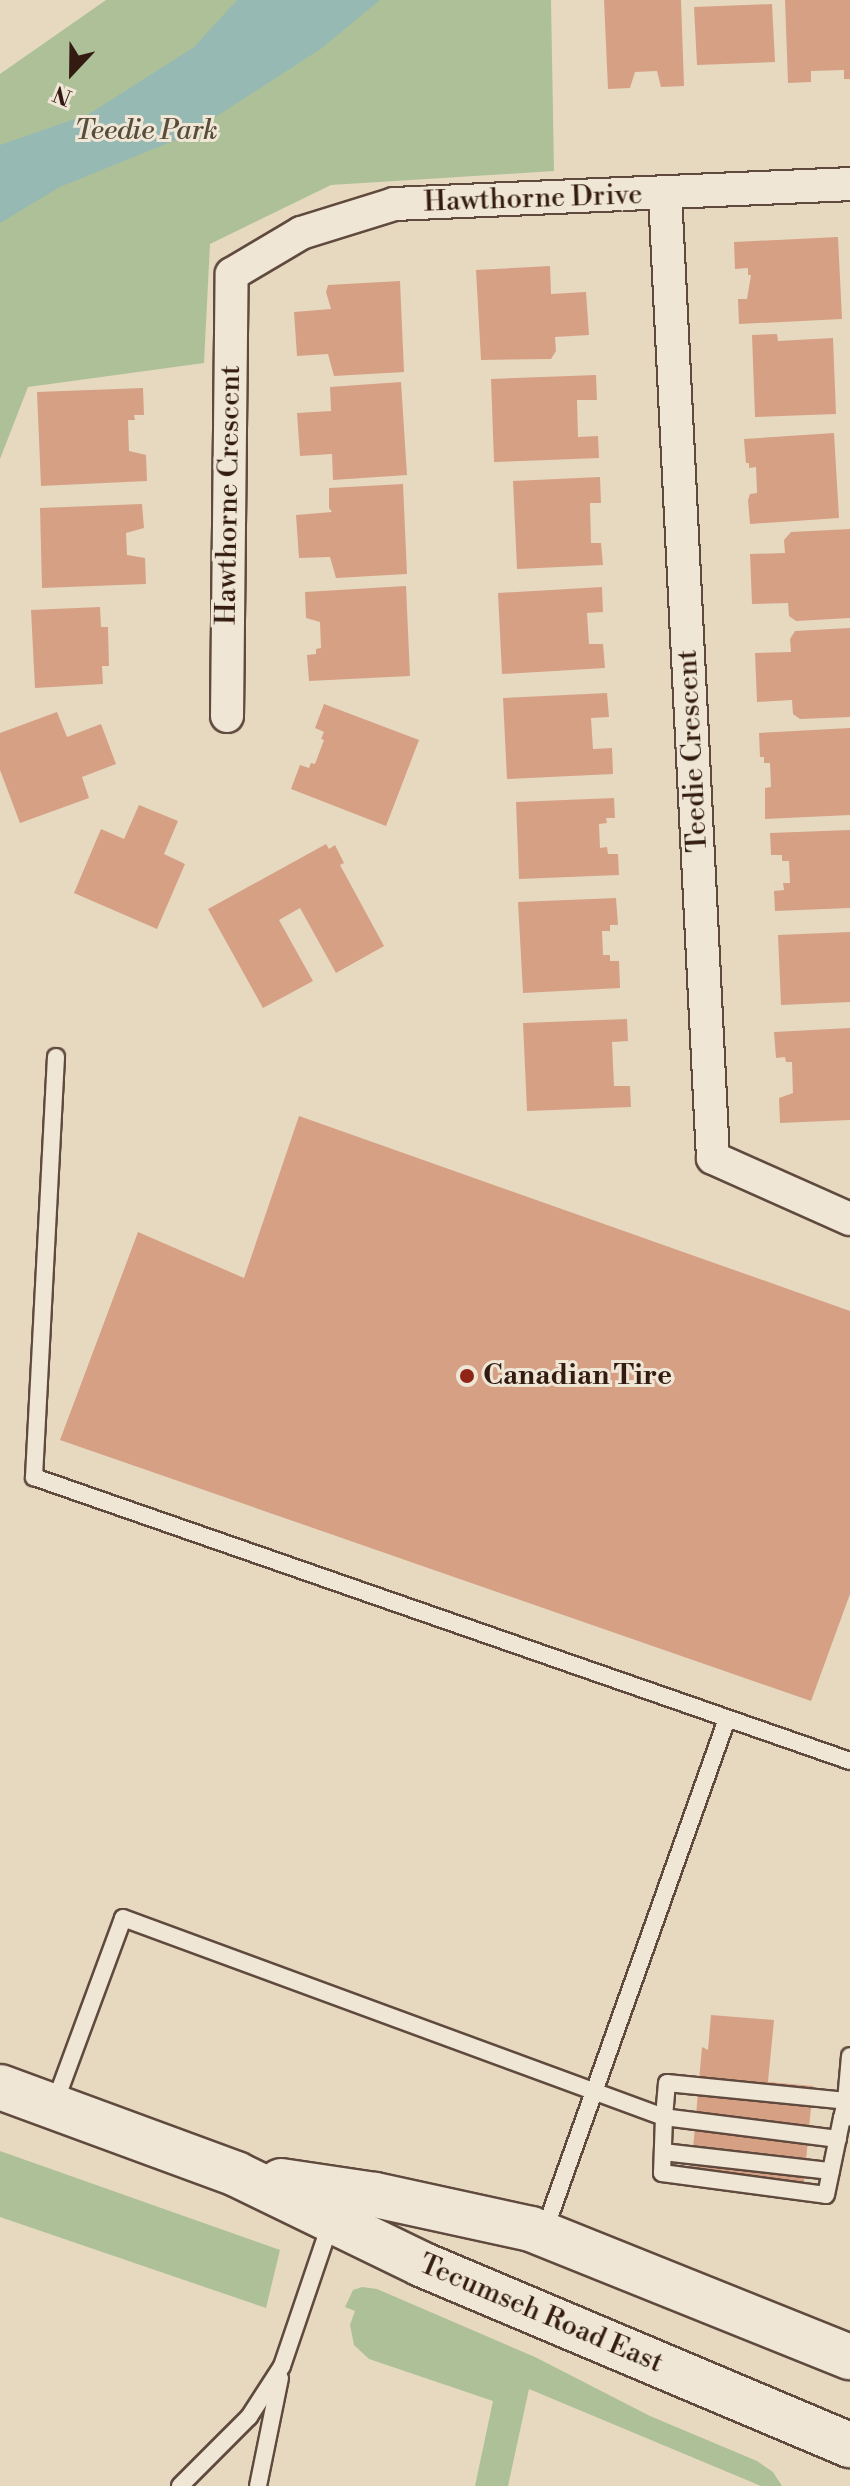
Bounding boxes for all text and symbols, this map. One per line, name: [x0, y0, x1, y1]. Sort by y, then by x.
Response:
north arrow: [32, 32, 112, 112]
text: N: [50, 79, 76, 110]
park label: Teedie Park: [74, 114, 218, 148]
street label: Hawthorne Drive: [423, 178, 643, 220]
street label: Hawthorne Crescent: [210, 365, 248, 625]
street label: Teedie Crescent: [671, 649, 715, 853]
place label: Canadian Tire: [483, 1359, 672, 1393]
marker: Canadian Tire: [458, 1367, 476, 1385]
street label: Tecumseh Road East: [414, 2247, 668, 2381]

